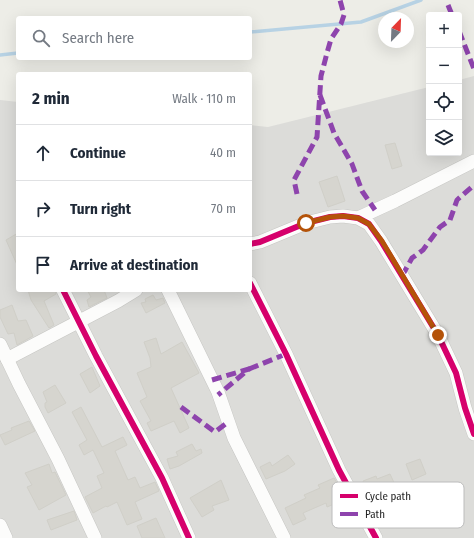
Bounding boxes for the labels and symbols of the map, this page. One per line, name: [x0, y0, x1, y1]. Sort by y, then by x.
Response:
north arrow: [378, 12, 414, 48]
route start: [297, 214, 315, 232]
route end: [429, 326, 447, 344]
legend: [332, 482, 464, 528]
text: Cycle path: [365, 490, 411, 503]
text: Path: [365, 508, 385, 521]

